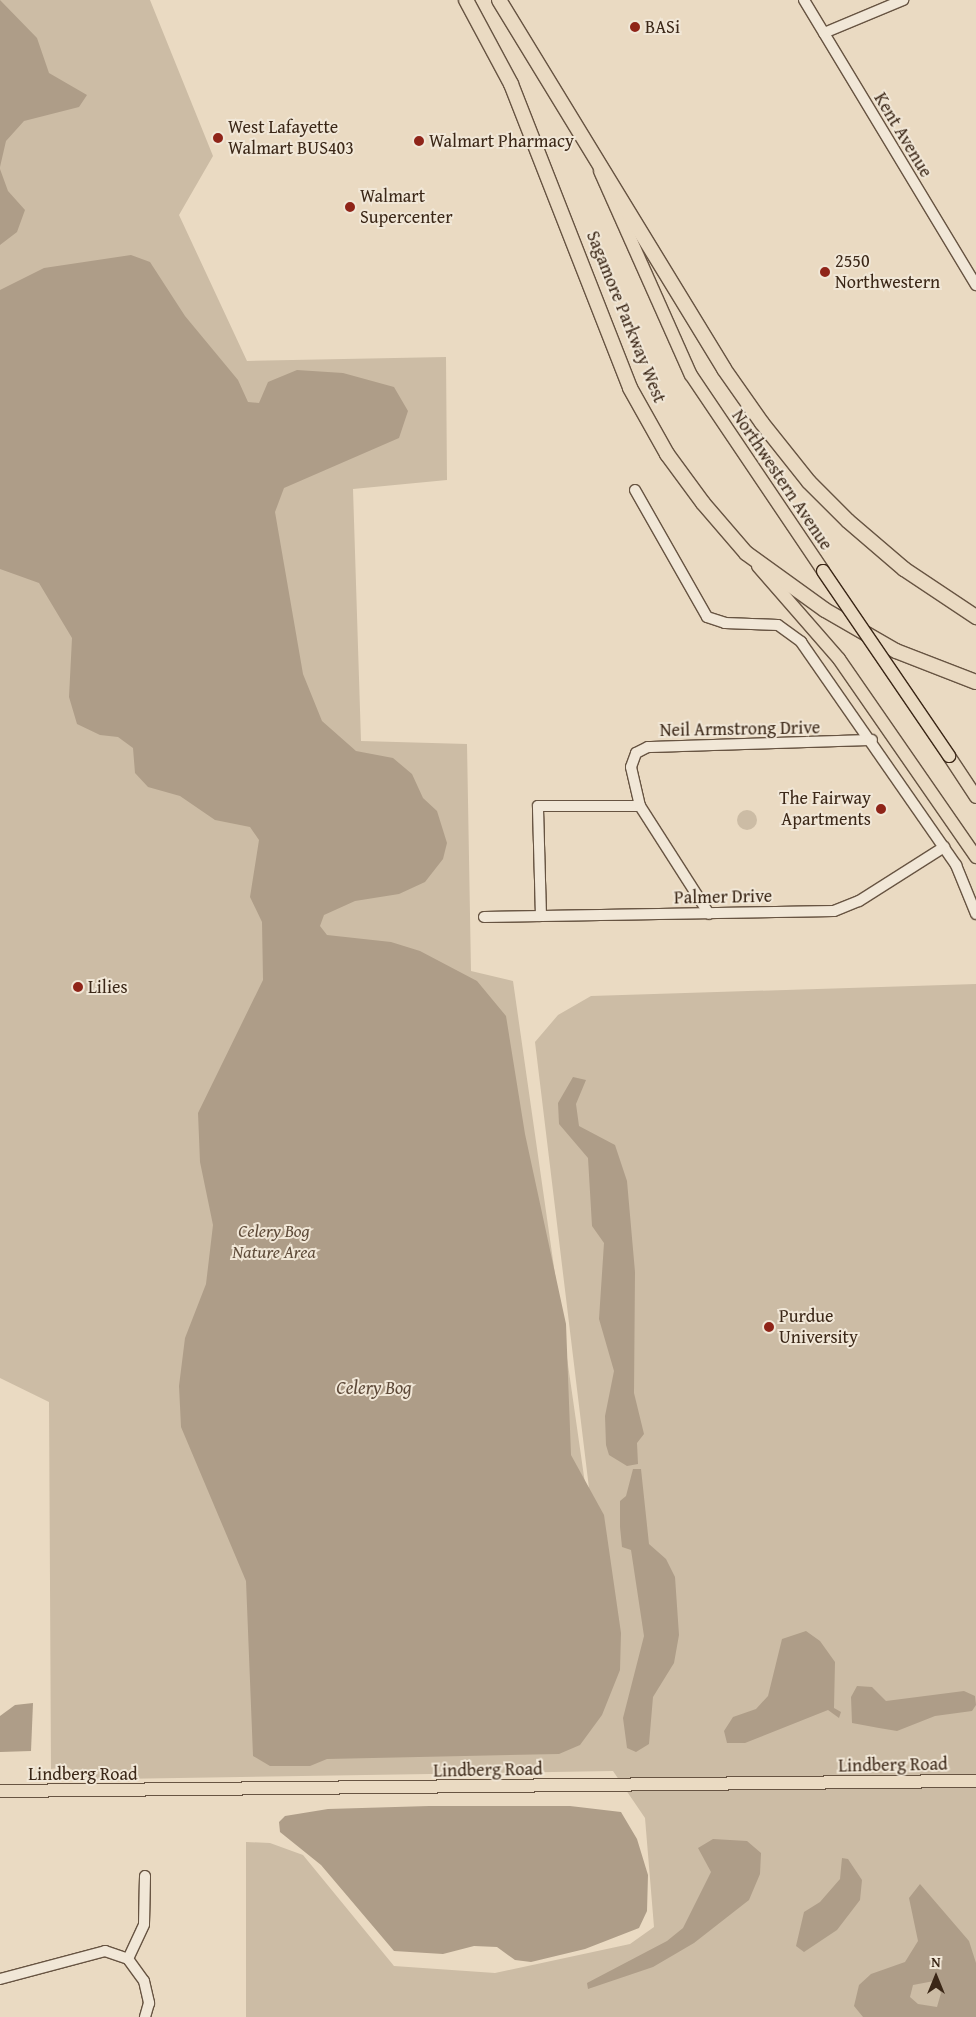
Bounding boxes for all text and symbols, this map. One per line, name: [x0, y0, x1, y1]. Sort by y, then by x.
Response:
place label: BASi: [645, 16, 680, 38]
marker: BASi: [629, 21, 641, 33]
street label: Kent Avenue: [869, 89, 937, 181]
place label: West Lafayette Walmart BUS403: [228, 117, 354, 160]
place label: Walmart Pharmacy: [429, 130, 574, 152]
marker: West Lafayette Walmart BUS403: [212, 132, 224, 144]
marker: Walmart Pharmacy: [413, 135, 425, 147]
place label: Walmart Supercenter: [360, 186, 453, 228]
marker: Walmart Supercenter: [344, 201, 356, 213]
street label: Sagamore Parkway West: [582, 228, 670, 406]
place label: 2550 Northwestern: [835, 251, 940, 294]
marker: 2550 Northwestern: [819, 266, 831, 278]
street label: Northwestern Avenue: [727, 406, 837, 554]
street label: Neil Armstrong Drive: [660, 717, 820, 741]
place label: The Fairway Apartments: [779, 788, 871, 831]
marker: The Fairway Apartments: [875, 803, 887, 815]
street label: Palmer Drive: [674, 885, 772, 909]
place label: Lilies: [88, 976, 128, 998]
marker: Lilies: [72, 981, 84, 993]
park label: Celery Bog Nature Area: [232, 1221, 316, 1264]
place label: Purdue University: [779, 1306, 858, 1348]
marker: Purdue University: [763, 1321, 775, 1333]
water label: Celery Bog: [336, 1377, 412, 1399]
street label: Lindberg Road: [838, 1753, 948, 1777]
street label: Lindberg Road: [433, 1758, 543, 1782]
street label: Lindberg Road: [28, 1763, 138, 1785]
north arrow: [911, 1952, 961, 2002]
text: N: [931, 1952, 941, 1972]

